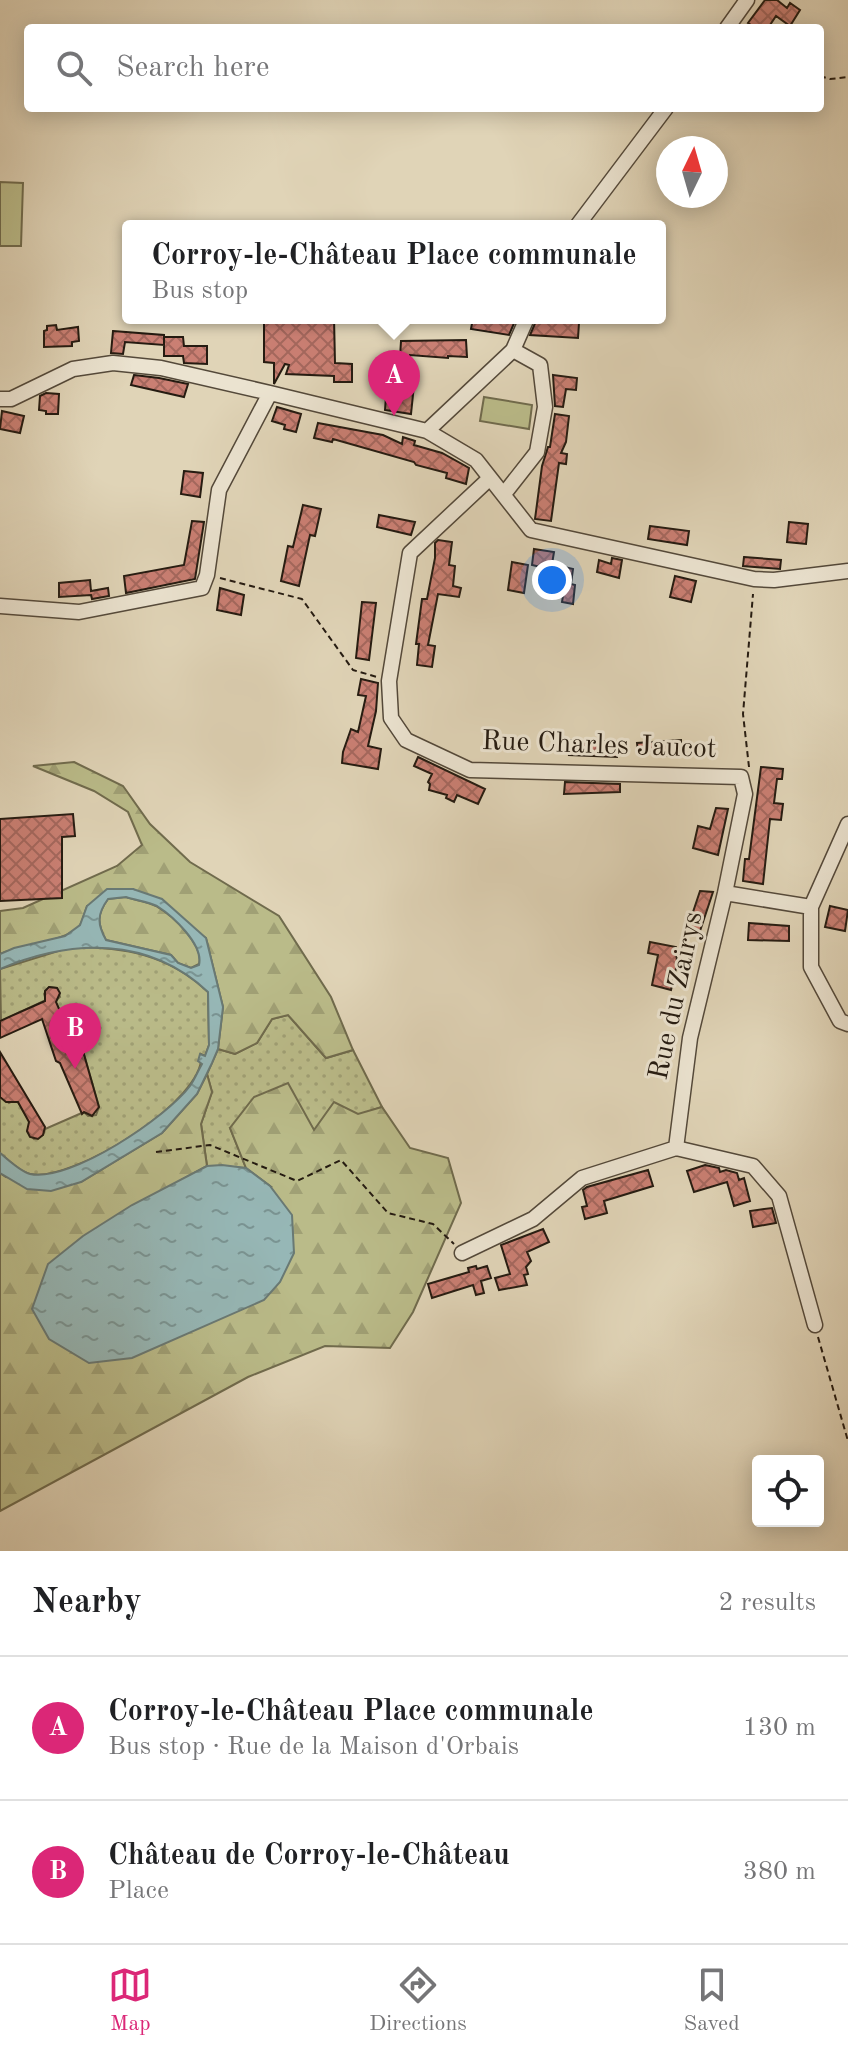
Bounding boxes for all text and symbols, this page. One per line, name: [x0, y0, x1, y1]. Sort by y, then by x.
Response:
search box: [24, 24, 824, 112]
icon: search: [52, 46, 96, 90]
text: Search here: [116, 53, 270, 83]
north arrow: [656, 136, 728, 208]
popup: [122, 220, 666, 324]
text: Corroy-le-Château Place communale: [151, 241, 637, 271]
text: Bus stop: [151, 278, 248, 304]
pin: A: [368, 350, 420, 416]
your location: [532, 560, 572, 600]
street label: Rue Charles Jaucot: [481, 728, 717, 764]
street label: Rue du Zairys: [646, 909, 708, 1083]
pin: B: [49, 1003, 101, 1069]
map controls: [752, 1455, 824, 1527]
button: locate: [752, 1455, 824, 1527]
text: Nearby: [32, 1586, 142, 1620]
text: 2 results: [718, 1590, 816, 1616]
text: Corroy-le-Château Place communale: [108, 1697, 594, 1727]
text: A: [48, 1715, 68, 1741]
text: 130 m: [743, 1715, 816, 1741]
text: Bus stop · Rue de la Maison d'Orbais: [108, 1734, 519, 1760]
text: Château de Corroy-le-Château: [108, 1841, 510, 1871]
text: B: [49, 1859, 67, 1885]
text: 380 m: [743, 1859, 816, 1885]
text: Place: [108, 1878, 169, 1904]
tab: Map: [108, 1963, 152, 2038]
tab: Directions: [369, 1963, 467, 2038]
tab: Saved: [684, 1963, 740, 2038]

